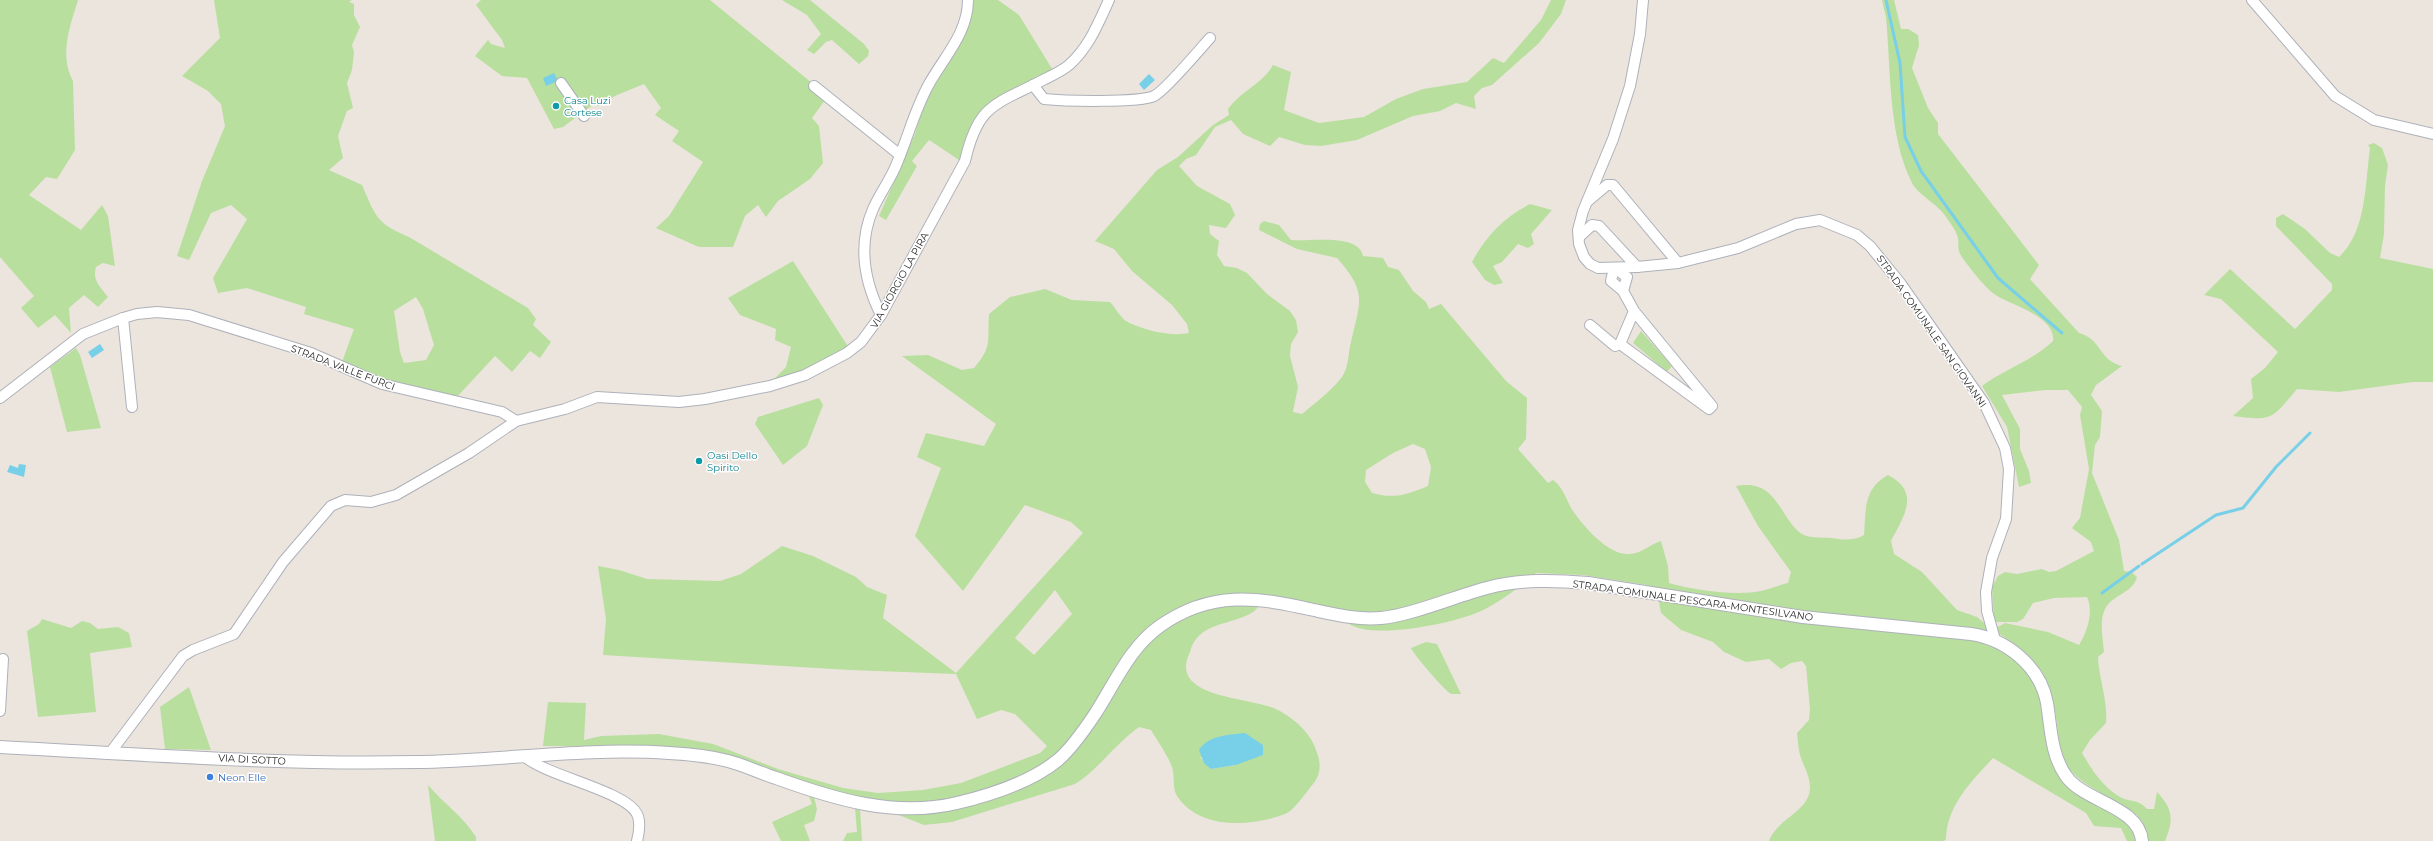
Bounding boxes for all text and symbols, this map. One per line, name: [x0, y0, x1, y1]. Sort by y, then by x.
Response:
place label: Casa Luzi Cortese: [564, 94, 611, 119]
marker: Casa Luzi Cortese: [551, 101, 561, 111]
street label: VIA GIORGIO LA PIRA: [868, 229, 932, 331]
street label: STRADA COMUNALE SAN GIOVANNI: [1874, 252, 1989, 410]
street label: STRADA VALLE FURCI: [289, 342, 397, 393]
place label: Oasi Dello Spirito: [707, 449, 757, 474]
marker: Oasi Dello Spirito: [694, 456, 704, 466]
street label: STRADA COMUNALE PESCARA-MONTESILVANO: [1572, 577, 1814, 624]
street label: VIA DI SOTTO: [218, 751, 286, 768]
place label: Neon Elle: [218, 771, 266, 784]
marker: Neon Elle: [205, 772, 215, 782]

